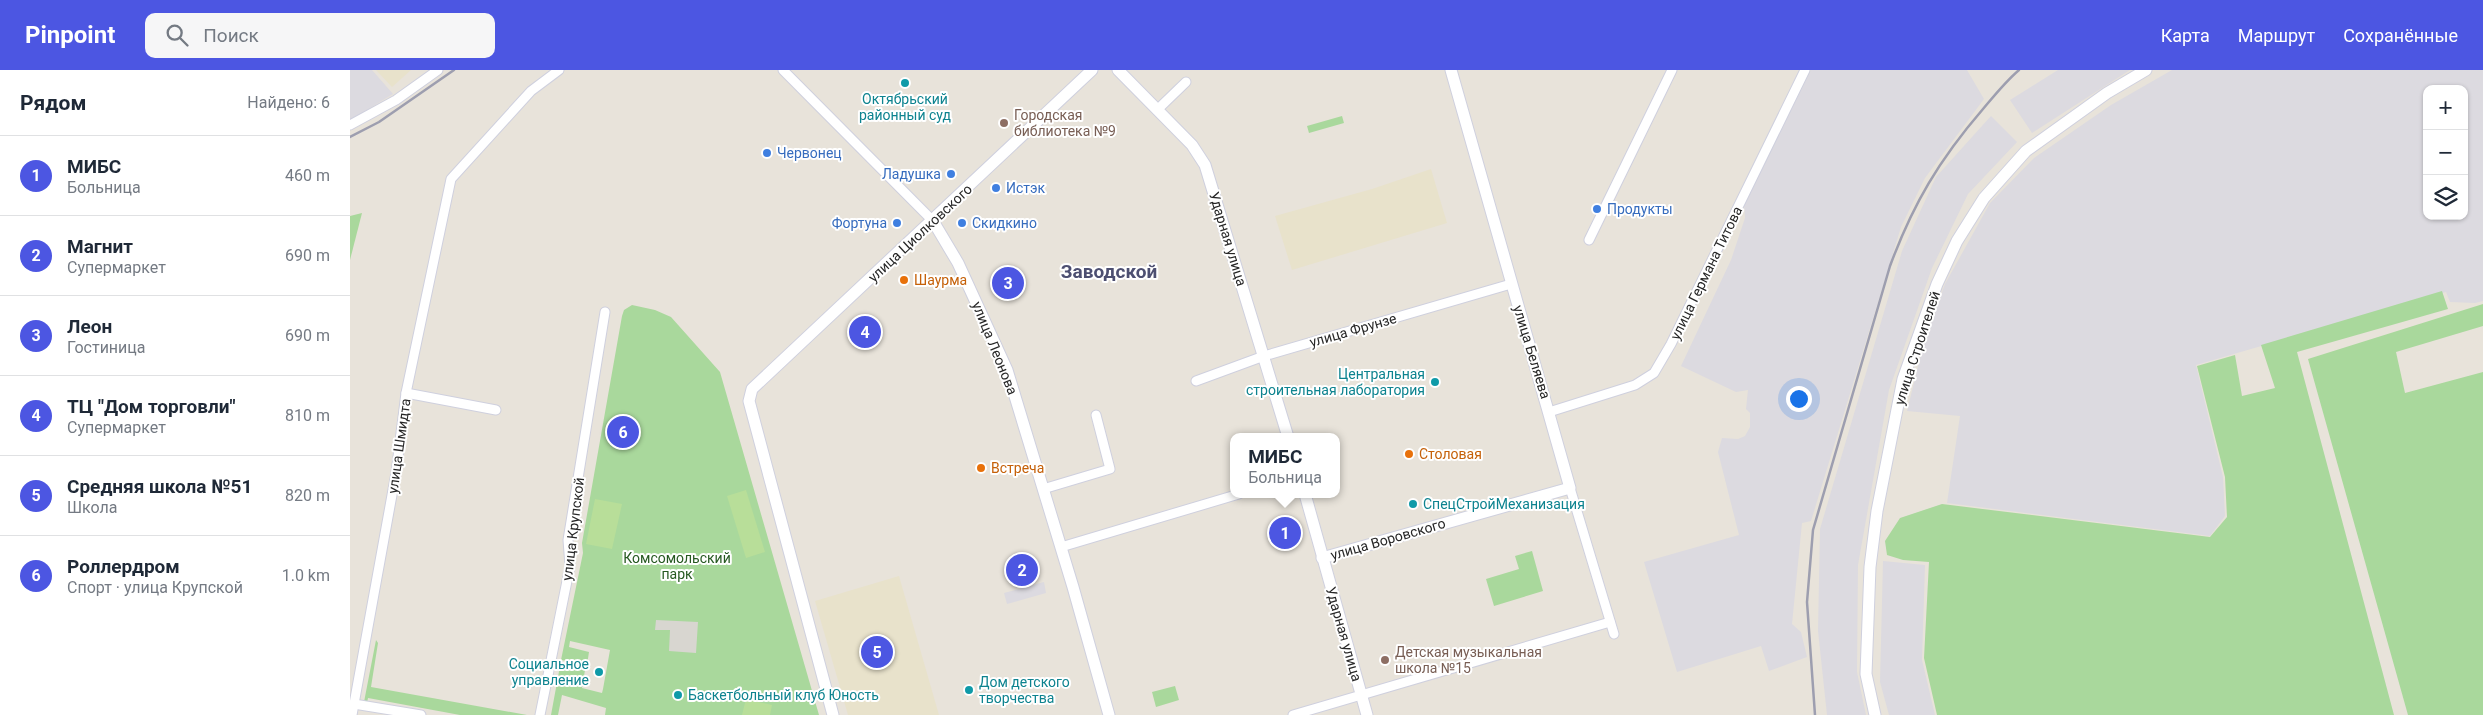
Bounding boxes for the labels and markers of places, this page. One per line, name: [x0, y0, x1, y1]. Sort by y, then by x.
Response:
marker: Октябрьский районный суд: [899, 77, 911, 89]
place label: Октябрьский районный суд: [859, 91, 952, 123]
place label: Городская библиотека №9: [1014, 107, 1116, 139]
marker: Городская библиотека №9: [998, 117, 1010, 129]
place label: Червонец: [777, 145, 842, 161]
marker: Червонец: [761, 147, 773, 159]
place label: Ладушка: [882, 166, 941, 182]
marker: Ладушка: [945, 168, 957, 180]
place label: Истэк: [1006, 180, 1046, 196]
marker: Истэк: [990, 182, 1002, 194]
place label: Продукты: [1607, 201, 1673, 217]
marker: Продукты: [1591, 203, 1603, 215]
place label: Фортуна: [832, 215, 887, 231]
place label: Скидкино: [972, 215, 1037, 231]
marker: Фортуна: [891, 217, 903, 229]
marker: Скидкино: [956, 217, 968, 229]
pin: 3: [992, 264, 1024, 302]
place label: Шаурма: [914, 272, 967, 288]
marker: Шаурма: [898, 274, 910, 286]
pin: 4: [849, 313, 881, 351]
place label: Центральная строительная лаборатория: [1246, 366, 1425, 398]
marker: Центральная строительная лаборатория: [1429, 376, 1441, 388]
pin: 6: [607, 413, 639, 451]
place label: Столовая: [1419, 446, 1482, 462]
marker: Столовая: [1403, 448, 1415, 460]
place label: Встреча: [991, 460, 1044, 476]
marker: Встреча: [975, 462, 987, 474]
place label: СпецСтройМеханизация: [1423, 496, 1585, 512]
marker: СпецСтройМеханизация: [1407, 498, 1419, 510]
pin: 1: [1269, 514, 1301, 552]
pin: 2: [1006, 551, 1038, 589]
pin: 5: [861, 633, 893, 671]
place label: Детская музыкальная школа №15: [1395, 644, 1542, 676]
marker: Детская музыкальная школа №15: [1379, 654, 1391, 666]
place label: Социальное управление: [509, 656, 589, 688]
marker: Социальное управление: [593, 666, 605, 678]
place label: Дом детского творчества: [979, 674, 1070, 706]
marker: Дом детского творчества: [963, 684, 975, 696]
place label: Баскетбольный клуб Юность: [688, 687, 879, 703]
marker: Баскетбольный клуб Юность: [672, 689, 684, 701]

